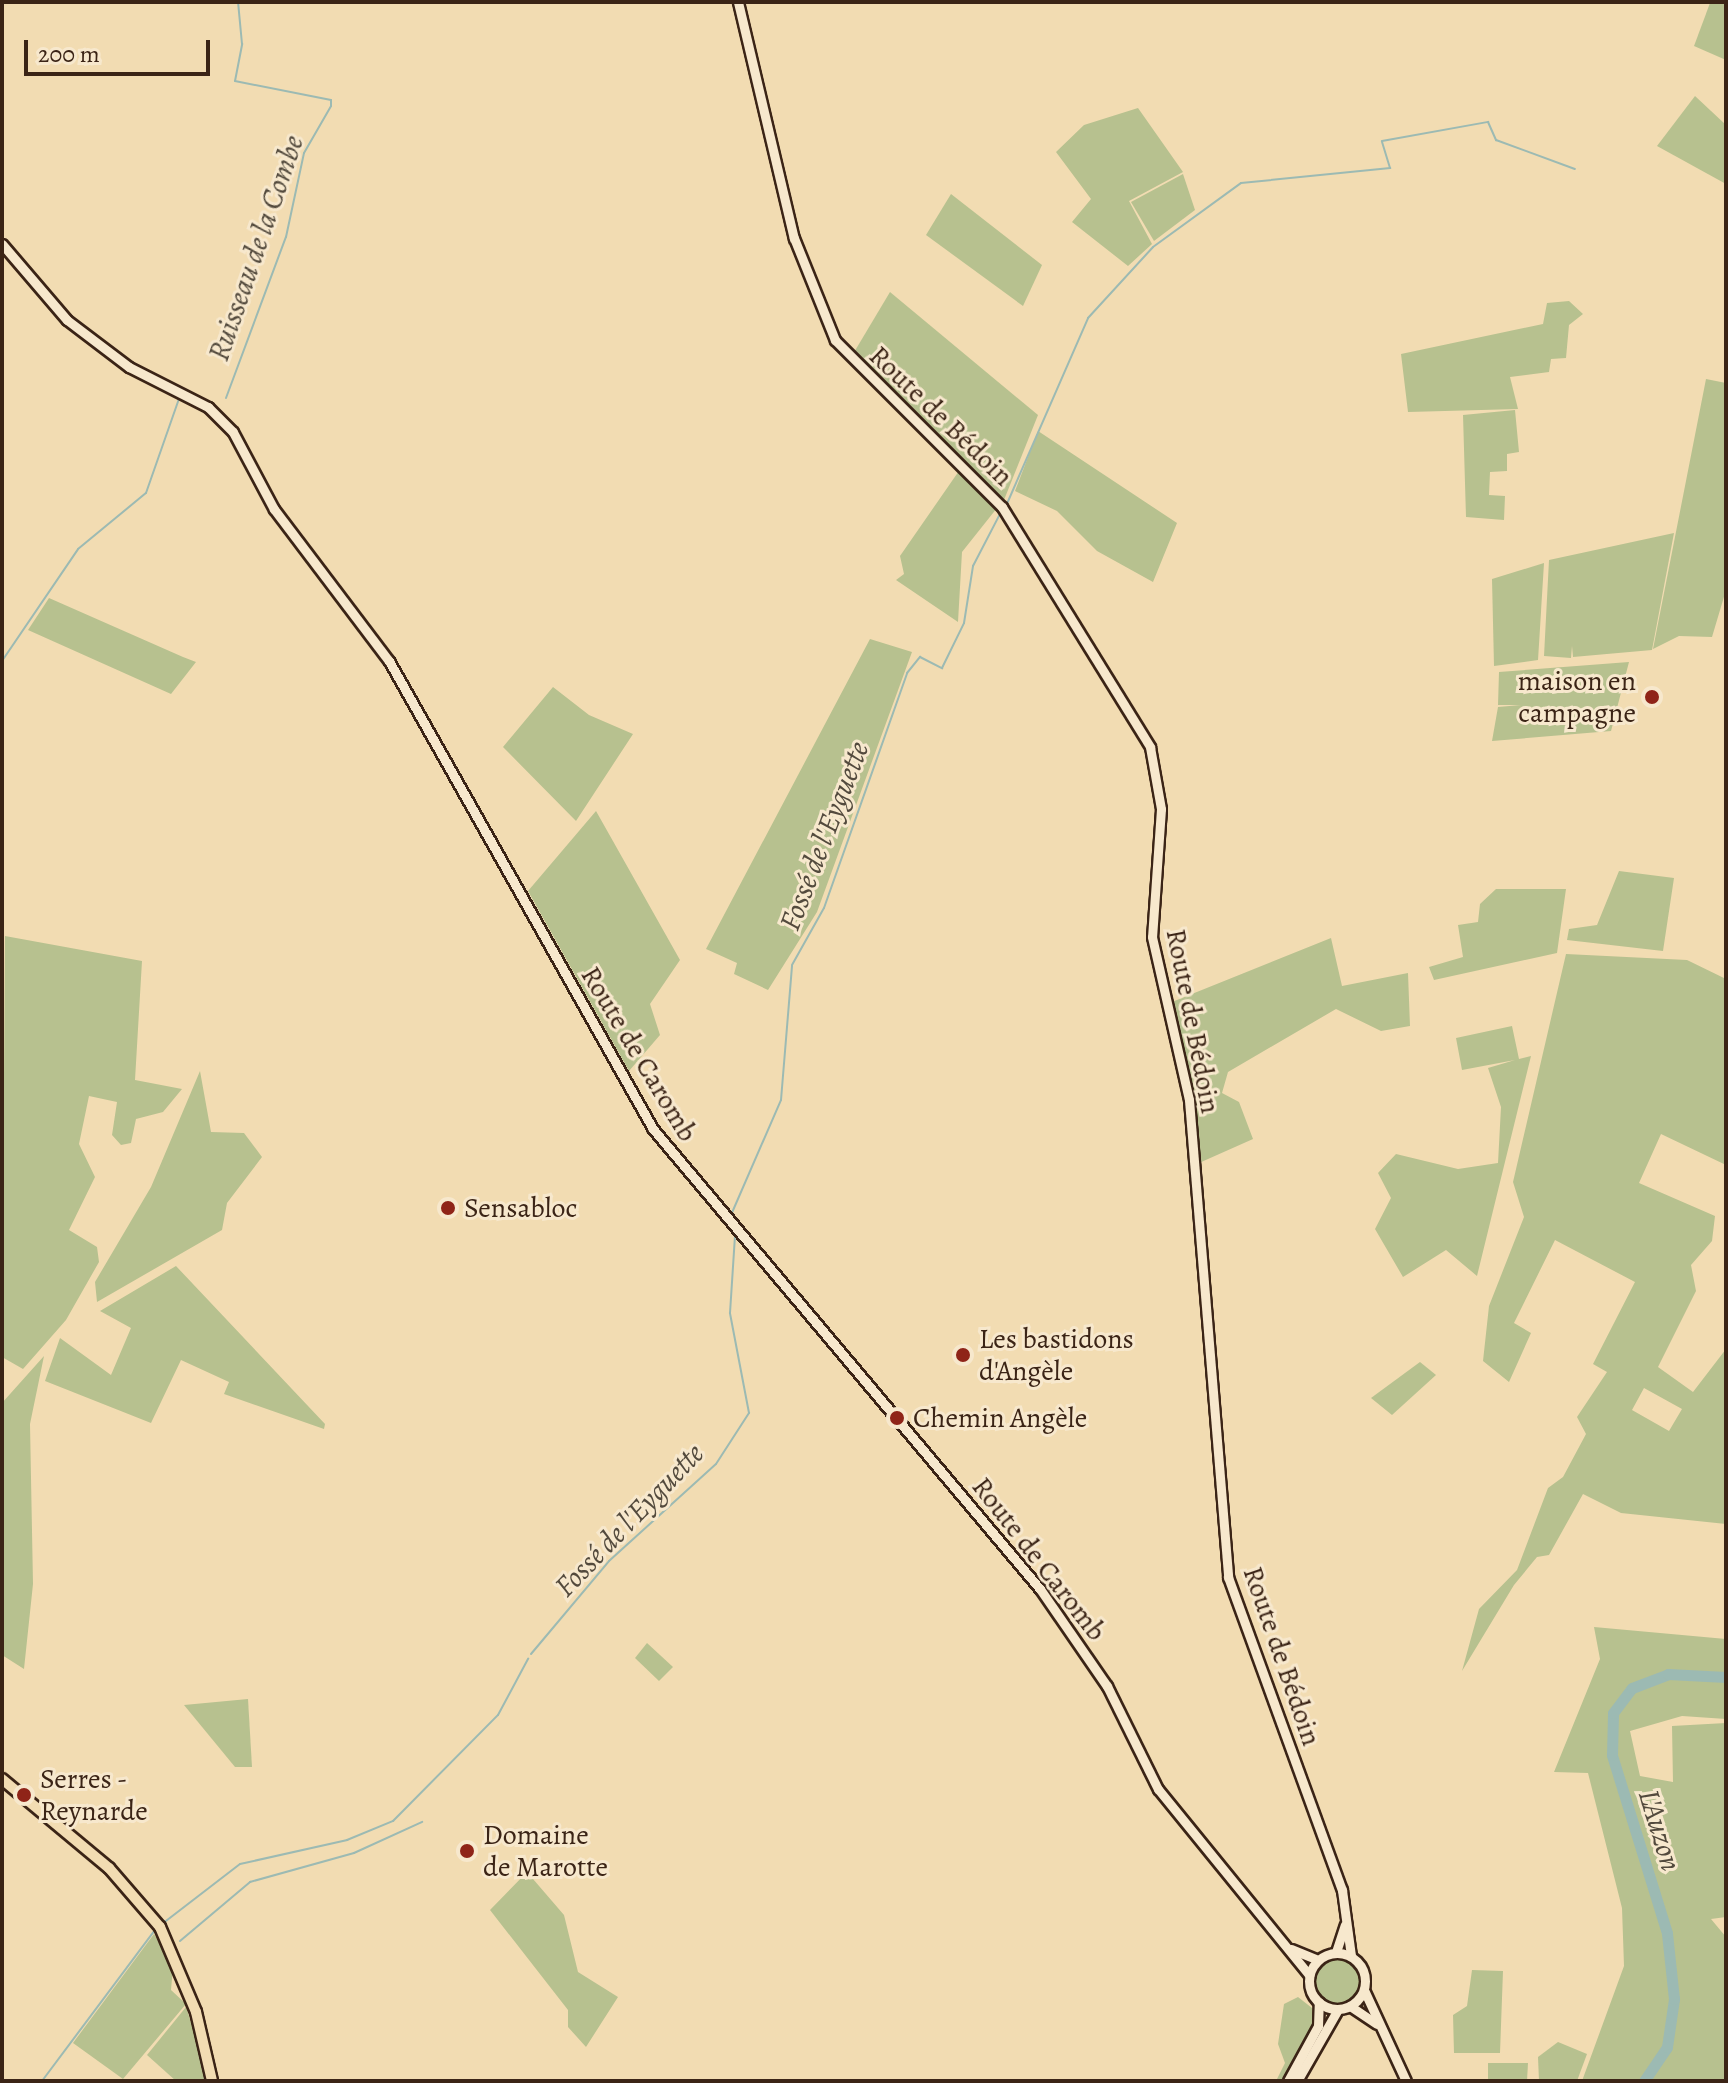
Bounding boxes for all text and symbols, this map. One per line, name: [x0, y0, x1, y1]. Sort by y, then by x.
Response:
scale bar: [28, 24, 214, 74]
text: 200 m: [38, 38, 100, 70]
water label: Ruisseau de la Combe: [201, 131, 311, 365]
street label: Route de Bédoin: [862, 339, 1020, 493]
place label: maison en campagne: [1518, 664, 1636, 730]
marker: maison en campagne: [1643, 688, 1661, 706]
water label: Fossé de l'Eyguette: [771, 736, 877, 936]
street label: Route de Bédoin: [1159, 926, 1227, 1116]
street label: Route de Caromb: [574, 960, 704, 1148]
place label: Sensabloc: [464, 1191, 577, 1225]
marker: Sensabloc: [439, 1199, 457, 1217]
place label: Les bastidons d'Angèle: [979, 1322, 1134, 1388]
marker: Les bastidons d'Angèle: [954, 1346, 972, 1364]
place label: Chemin Angèle: [913, 1401, 1087, 1435]
marker: Chemin Angèle: [888, 1409, 906, 1427]
water label: Fossé de l'Eyguette: [547, 1436, 711, 1604]
street label: Route de Caromb: [965, 1471, 1113, 1647]
street label: Route de Bédoin: [1236, 1562, 1328, 1750]
place label: Serres - Reynarde: [40, 1762, 148, 1828]
water label: L'Auzon: [1631, 1785, 1689, 1875]
marker: Serres - Reynarde: [15, 1786, 33, 1804]
place label: Domaine de Marotte: [483, 1818, 608, 1884]
marker: Domaine de Marotte: [458, 1842, 476, 1860]

